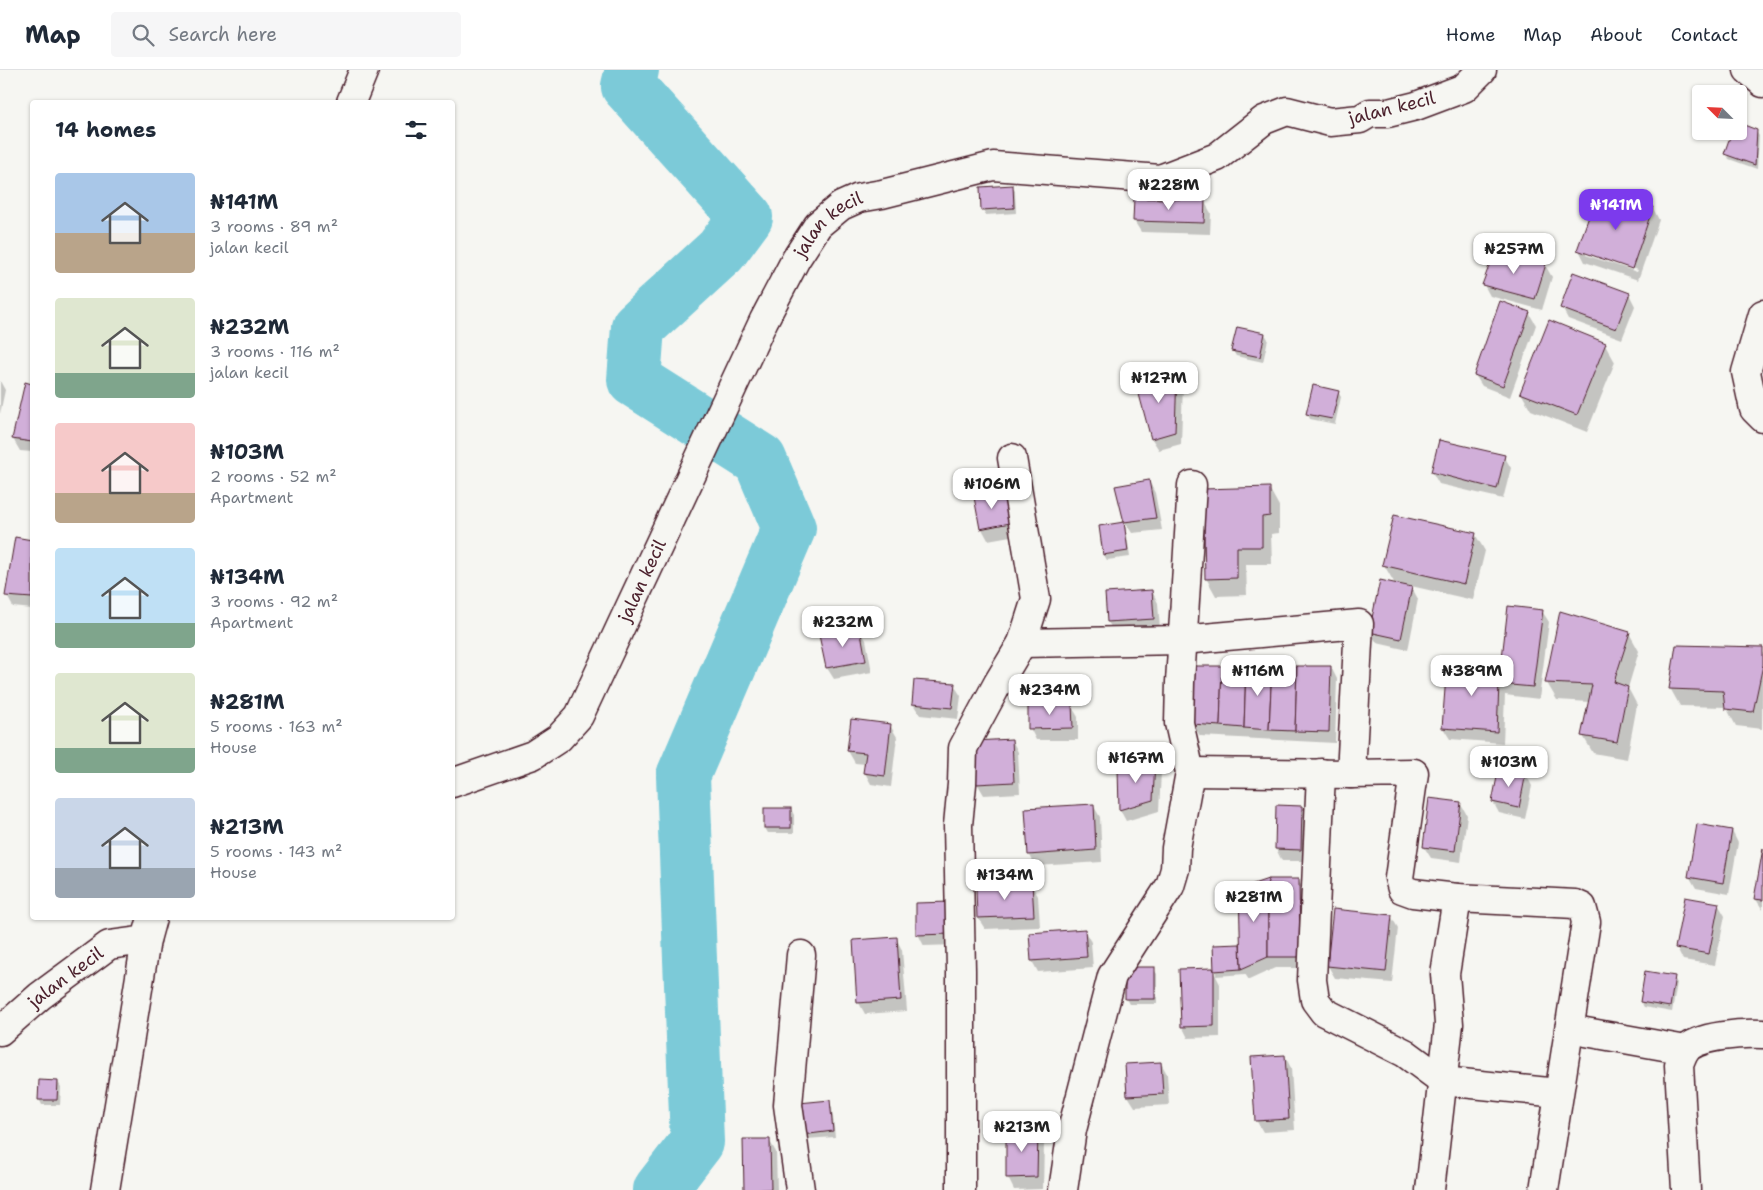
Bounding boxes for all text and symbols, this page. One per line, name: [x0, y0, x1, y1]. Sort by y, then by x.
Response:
search box: [111, 12, 461, 57]
text: Map: [25, 19, 81, 51]
icon: search: [129, 21, 157, 49]
text: Search here: [169, 22, 277, 47]
text: Home: [1446, 23, 1495, 47]
text: Map: [1523, 23, 1562, 47]
text: About: [1590, 23, 1643, 47]
text: Contact: [1671, 23, 1738, 47]
north arrow: [1692, 85, 1748, 140]
map controls: [1692, 85, 1747, 140]
street label: jalan kecil: [1345, 86, 1438, 131]
text: 14 homes: [55, 116, 156, 144]
icon: filters: [402, 116, 430, 144]
pin: ₦228M: [1134, 168, 1204, 211]
text: ₦228M: [1139, 174, 1199, 195]
street label: jalan kecil: [788, 186, 867, 263]
text: ₦141M: [210, 188, 278, 216]
pin: ₦141M: [1581, 189, 1651, 231]
icon: home: [95, 193, 155, 253]
text: ₦141M: [1590, 194, 1642, 215]
text: 3 rooms · 89 m²: [210, 216, 338, 237]
pin: ₦257M: [1479, 232, 1549, 275]
text: jalan kecil: [210, 237, 289, 258]
text: ₦257M: [1484, 238, 1544, 259]
text: ₦232M: [210, 313, 289, 341]
icon: home: [95, 318, 155, 378]
text: 3 rooms · 116 m²: [210, 341, 340, 362]
text: jalan kecil: [210, 362, 289, 383]
pin: ₦127M: [1124, 362, 1194, 404]
text: ₦127M: [1131, 367, 1187, 388]
text: ₦103M: [210, 438, 284, 466]
icon: home: [95, 443, 155, 503]
text: 2 rooms · 52 m²: [210, 466, 337, 487]
pin: ₦106M: [957, 468, 1027, 510]
text: ₦106M: [964, 473, 1020, 494]
text: Apartment: [210, 487, 293, 508]
street label: jalan kecil: [612, 535, 672, 627]
text: ₦134M: [210, 563, 285, 591]
icon: home: [95, 568, 155, 628]
text: 3 rooms · 92 m²: [210, 591, 338, 612]
pin: ₦232M: [808, 606, 878, 648]
text: ₦232M: [813, 611, 873, 632]
text: Apartment: [210, 612, 293, 633]
pin: ₦116M: [1223, 654, 1293, 697]
pin: ₦389M: [1437, 654, 1507, 697]
text: ₦116M: [1232, 660, 1284, 681]
text: ₦389M: [1442, 660, 1502, 681]
pin: ₦234M: [1015, 674, 1085, 716]
text: ₦234M: [1020, 679, 1080, 700]
text: ₦281M: [210, 688, 285, 716]
icon: home: [95, 693, 155, 753]
text: 5 rooms · 163 m²: [210, 716, 343, 737]
text: House: [210, 737, 257, 758]
pin: ₦167M: [1101, 742, 1171, 784]
pin: ₦103M: [1474, 746, 1544, 788]
text: ₦167M: [1108, 747, 1164, 768]
text: ₦103M: [1481, 751, 1537, 772]
text: ₦213M: [210, 813, 284, 841]
icon: home: [95, 818, 155, 878]
text: 5 rooms · 143 m²: [210, 841, 342, 862]
pin: ₦134M: [970, 858, 1040, 901]
text: House: [210, 862, 257, 883]
text: ₦134M: [977, 864, 1033, 885]
pin: ₦281M: [1219, 880, 1289, 923]
text: ₦281M: [1226, 886, 1282, 907]
street label: jalan kecil: [22, 941, 109, 1014]
pin: ₦213M: [987, 1110, 1057, 1153]
text: ₦213M: [994, 1116, 1050, 1137]

